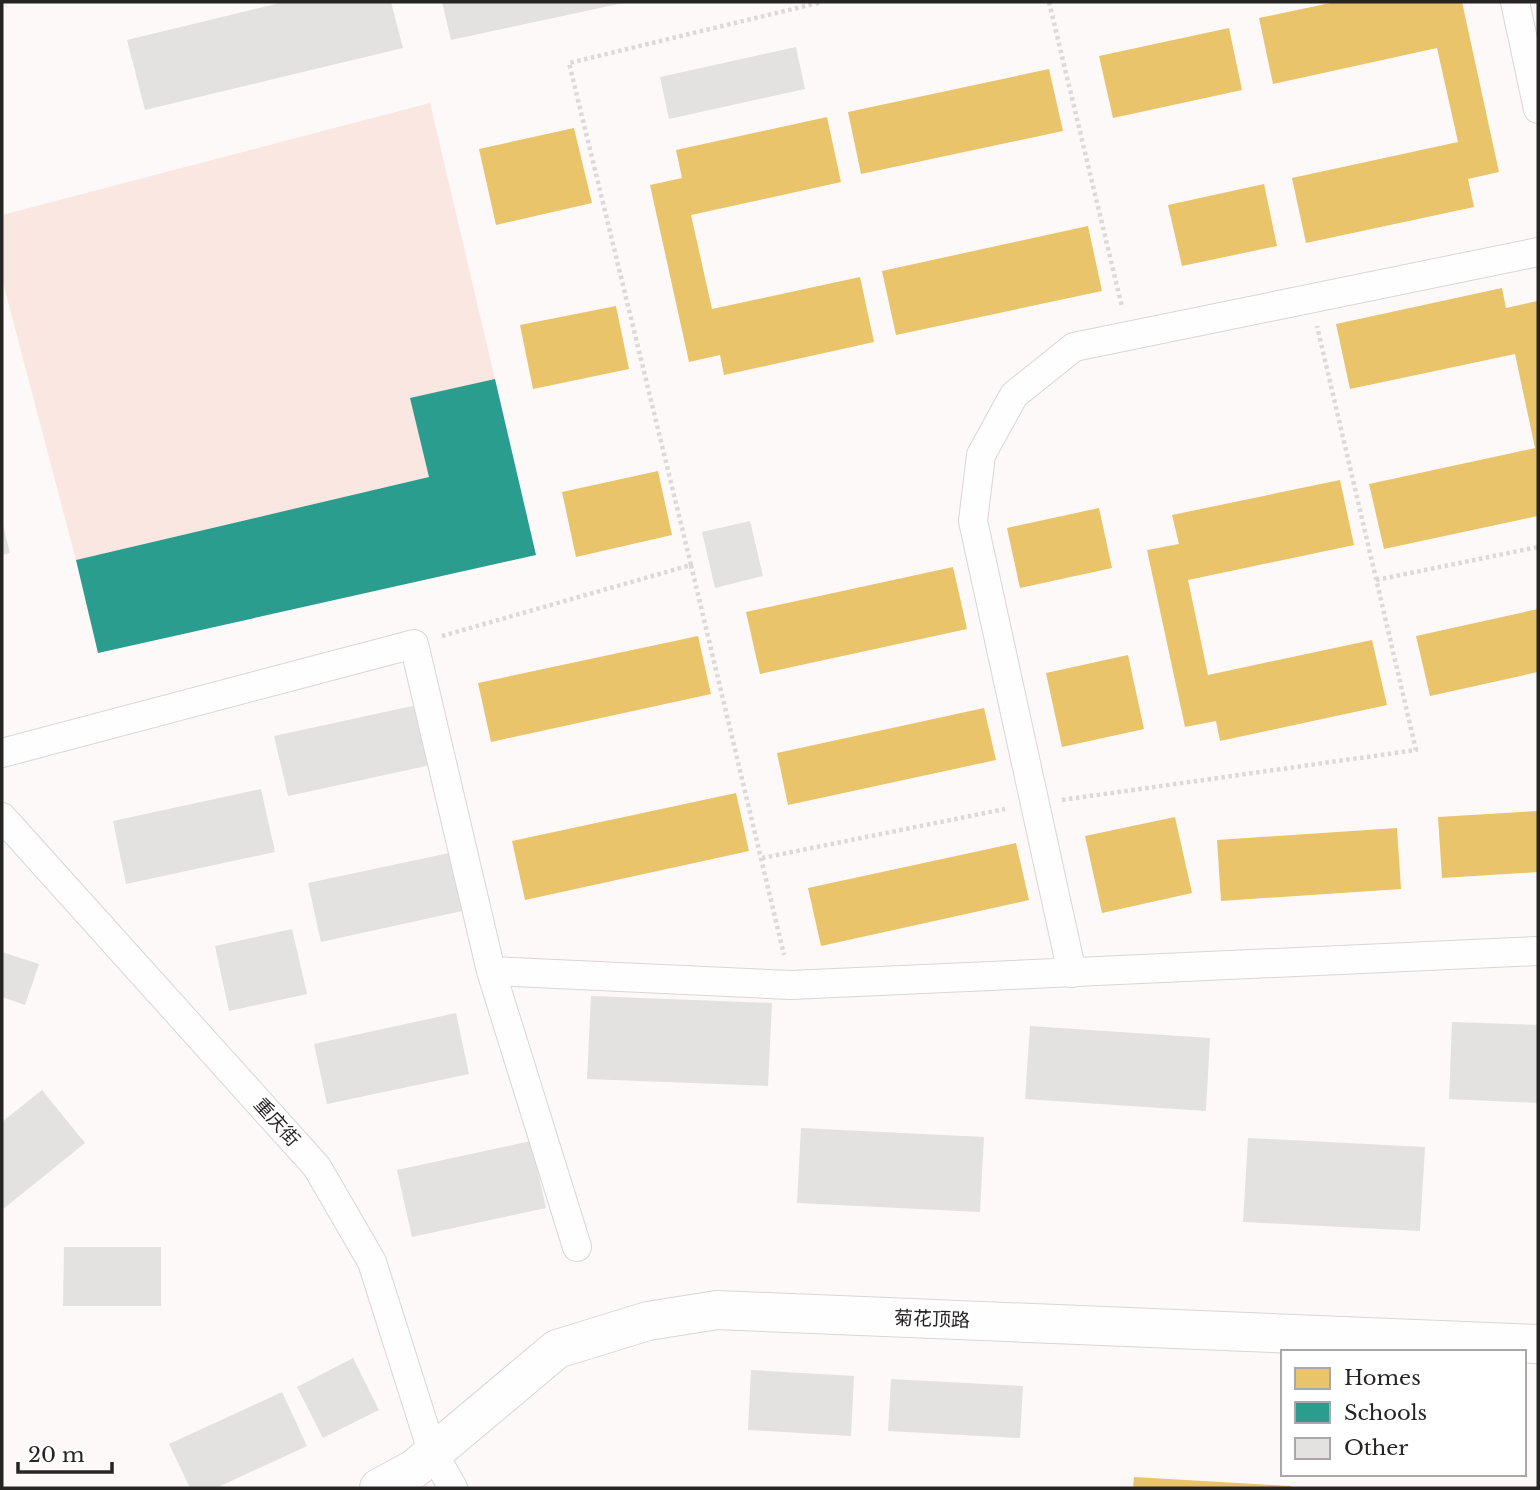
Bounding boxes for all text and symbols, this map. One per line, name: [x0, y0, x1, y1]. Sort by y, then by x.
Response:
street label: 重庆街: [249, 1093, 305, 1151]
street label: 菊花顶路: [894, 1306, 970, 1332]
legend: [1281, 1350, 1526, 1476]
text: Homes: [1344, 1365, 1421, 1391]
text: Schools: [1344, 1400, 1427, 1426]
scale bar: [18, 1430, 112, 1474]
text: Other: [1344, 1435, 1408, 1461]
text: 20 m: [28, 1442, 85, 1468]

